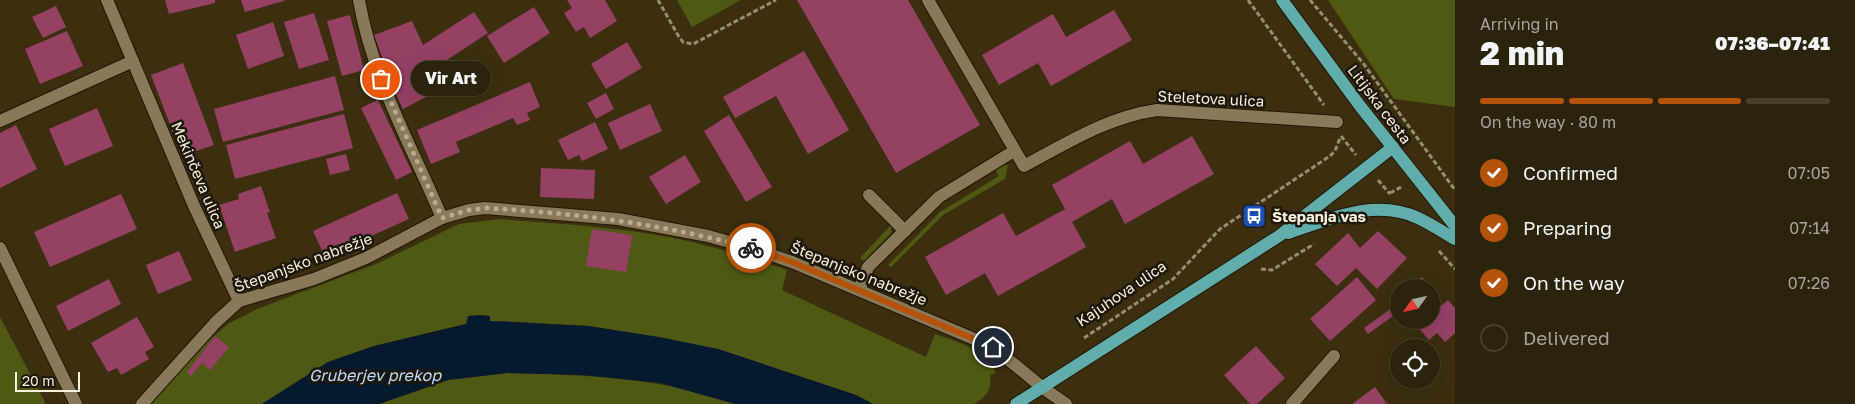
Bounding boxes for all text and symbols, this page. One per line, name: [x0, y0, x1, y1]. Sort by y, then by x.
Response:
text: Arriving in: [1480, 14, 1559, 34]
text: 07:36–07:41: [1715, 31, 1830, 54]
text: 2 min: [1480, 34, 1564, 72]
pin: [360, 58, 402, 100]
street label: Litijska cesta: [1344, 61, 1416, 147]
callout: Vir Art: [411, 62, 491, 96]
icon: bag: [367, 65, 395, 93]
text: Vir Art: [425, 68, 477, 88]
street label: Steletova ulica: [1157, 86, 1265, 110]
text: On the way · 80 m: [1480, 112, 1616, 132]
street label: Mekinčeva ulica: [168, 119, 230, 231]
icon: check: [1480, 159, 1508, 187]
text: Confirmed: [1523, 161, 1618, 184]
text: 07:05: [1788, 163, 1830, 183]
bus stop icon: Štepanja vas: [1241, 203, 1267, 229]
place label: Štepanja vas: [1272, 207, 1366, 225]
icon: check: [1480, 214, 1508, 242]
text: Preparing: [1523, 216, 1612, 239]
text: 07:14: [1789, 218, 1830, 238]
courier: [726, 223, 776, 273]
street label: Štepanjsko nabrežje: [232, 229, 375, 295]
icon: bike: [737, 234, 765, 262]
street label: Štepanjsko nabrežje: [788, 237, 930, 309]
street label: Kajuhova ulica: [1073, 256, 1169, 330]
icon: check: [1480, 269, 1508, 297]
text: On the way: [1523, 271, 1625, 294]
text: 07:26: [1788, 273, 1830, 293]
north arrow: [1390, 279, 1440, 329]
map controls: [1390, 279, 1440, 389]
pin: [972, 326, 1014, 368]
text: Delivered: [1523, 326, 1610, 349]
icon: home: [979, 333, 1007, 361]
button: locate: [1390, 339, 1440, 389]
water label: Gruberjev prekop: [309, 365, 442, 385]
scale bar: [15, 369, 80, 392]
text: 20 m: [22, 372, 55, 389]

